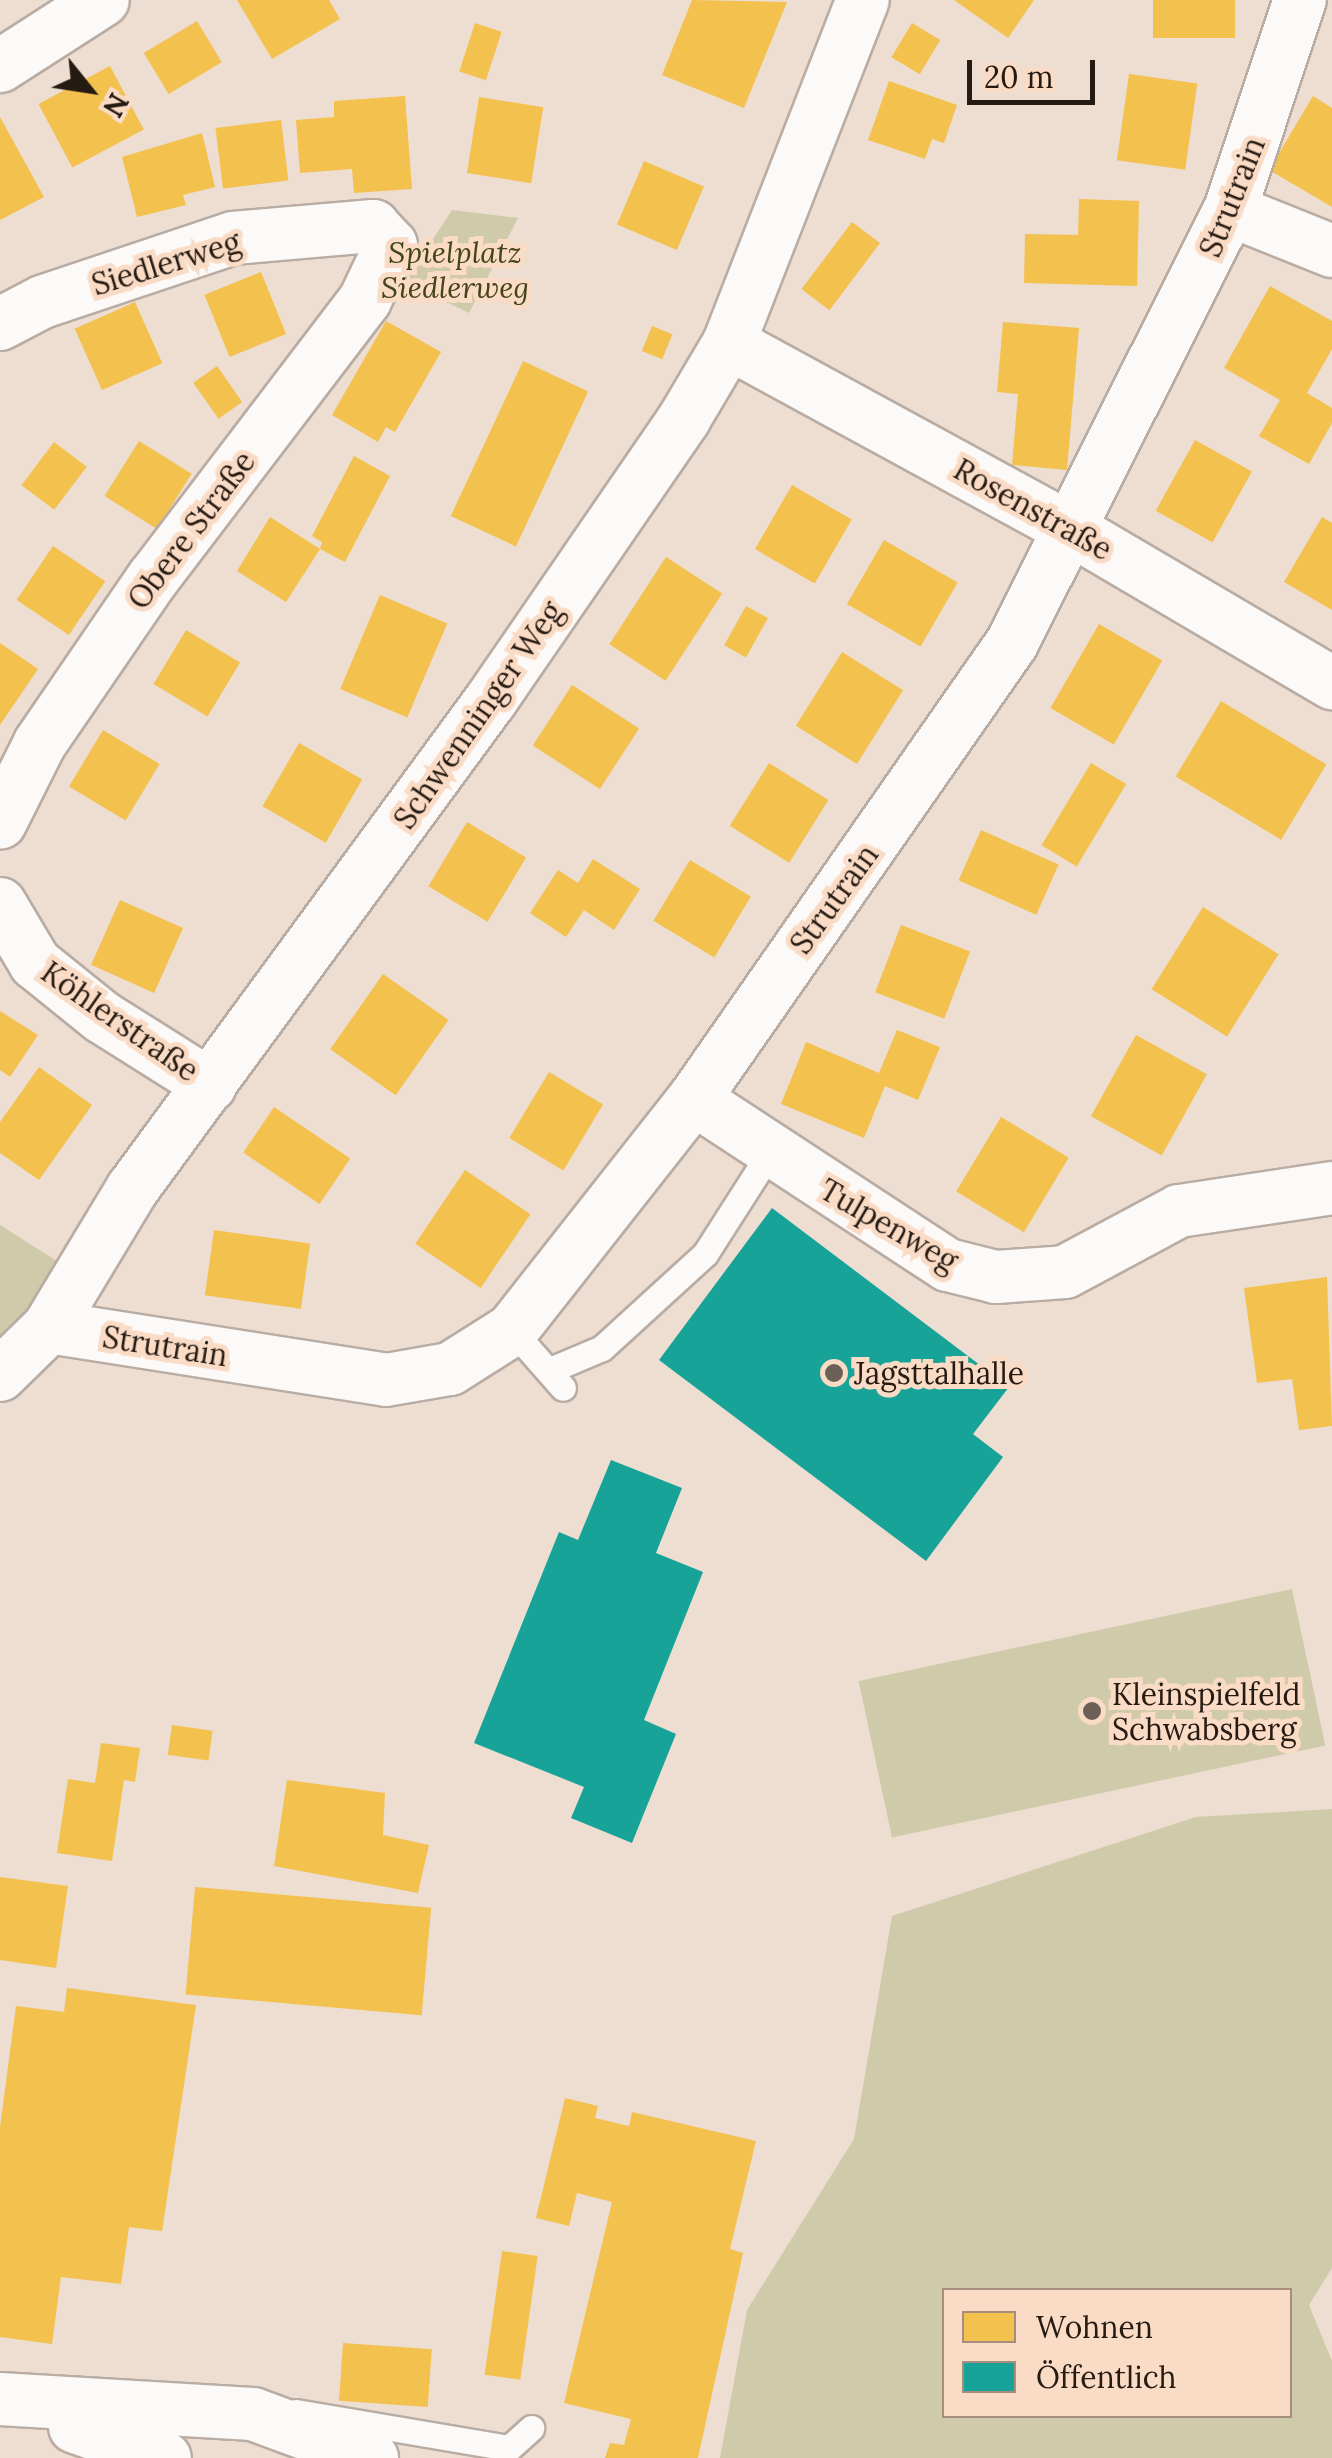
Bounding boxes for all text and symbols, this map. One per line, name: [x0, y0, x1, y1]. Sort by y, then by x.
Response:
north arrow: [40, 40, 140, 140]
scale bar: [972, 40, 1100, 102]
text: 20 m: [984, 58, 1053, 96]
text: N: [95, 87, 137, 123]
street label: Strutrain: [1192, 132, 1272, 262]
street label: Siedlerweg: [87, 223, 245, 303]
park label: Spielplatz Siedlerweg: [381, 234, 529, 304]
street label: Obere Straße: [120, 444, 262, 616]
street label: Rosenstraße: [948, 451, 1118, 567]
street label: Schwenninger Weg: [386, 595, 570, 835]
street label: Strutrain: [782, 837, 886, 961]
street label: Köhlerstraße: [35, 954, 205, 1088]
street label: Tulpenweg: [814, 1171, 964, 1279]
street label: Strutrain: [100, 1318, 230, 1374]
place label: Jagsttalhalle: [854, 1355, 1024, 1391]
marker: Jagsttalhalle: [823, 1362, 845, 1384]
place label: Kleinspielfeld Schwabsberg: [1112, 1676, 1301, 1746]
marker: Kleinspielfeld Schwabsberg: [1081, 1700, 1103, 1722]
legend: [942, 2288, 1292, 2418]
text: Wohnen: [1036, 2308, 1153, 2346]
text: Öffentlich: [1036, 2358, 1177, 2396]

